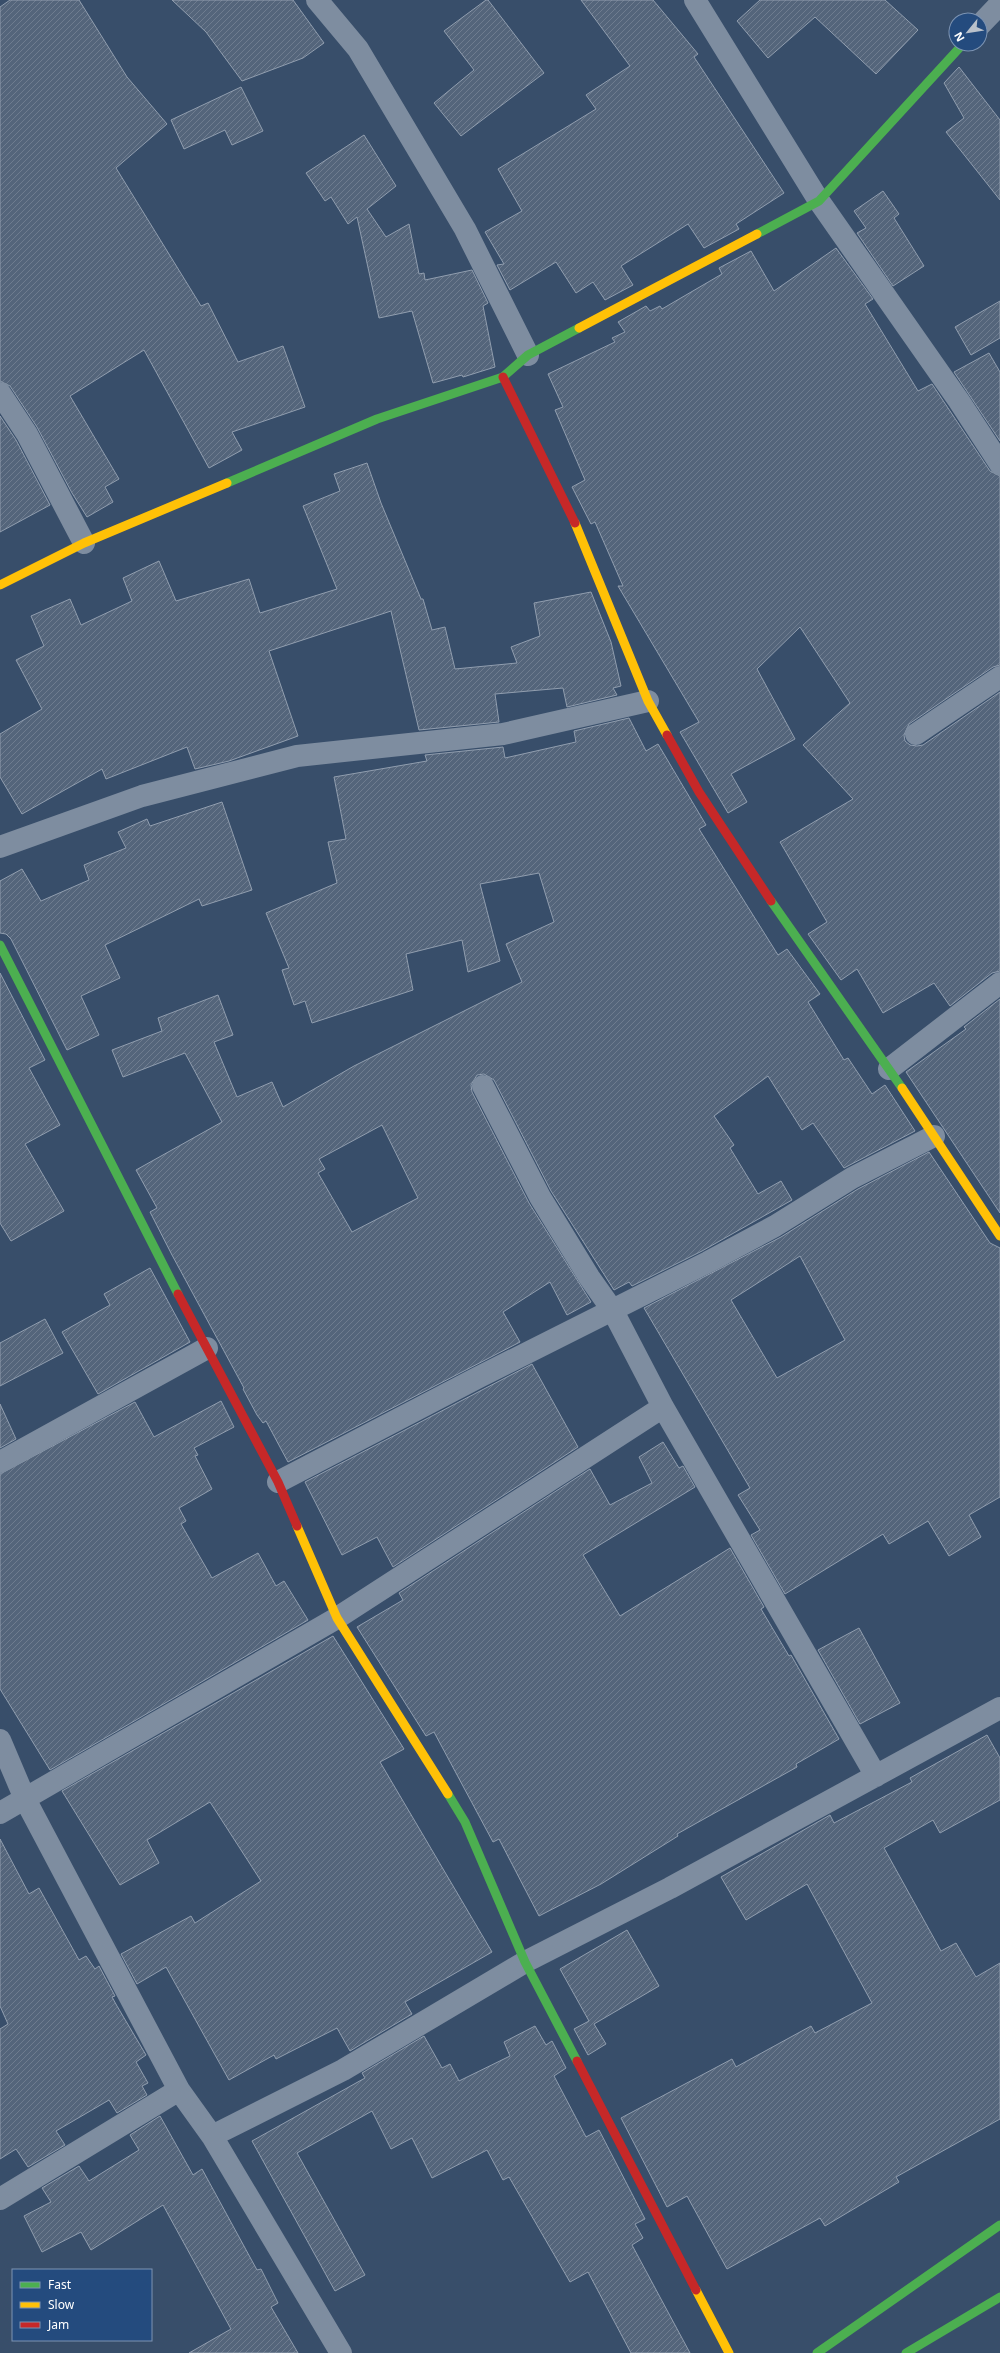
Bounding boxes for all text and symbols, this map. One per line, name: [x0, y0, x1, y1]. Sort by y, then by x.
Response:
north arrow: [948, 12, 988, 52]
text: N: [950, 30, 968, 45]
legend: [12, 2269, 152, 2341]
text: Fast: [48, 2276, 72, 2293]
text: Slow: [48, 2296, 75, 2313]
text: Jam: [47, 2316, 69, 2333]

